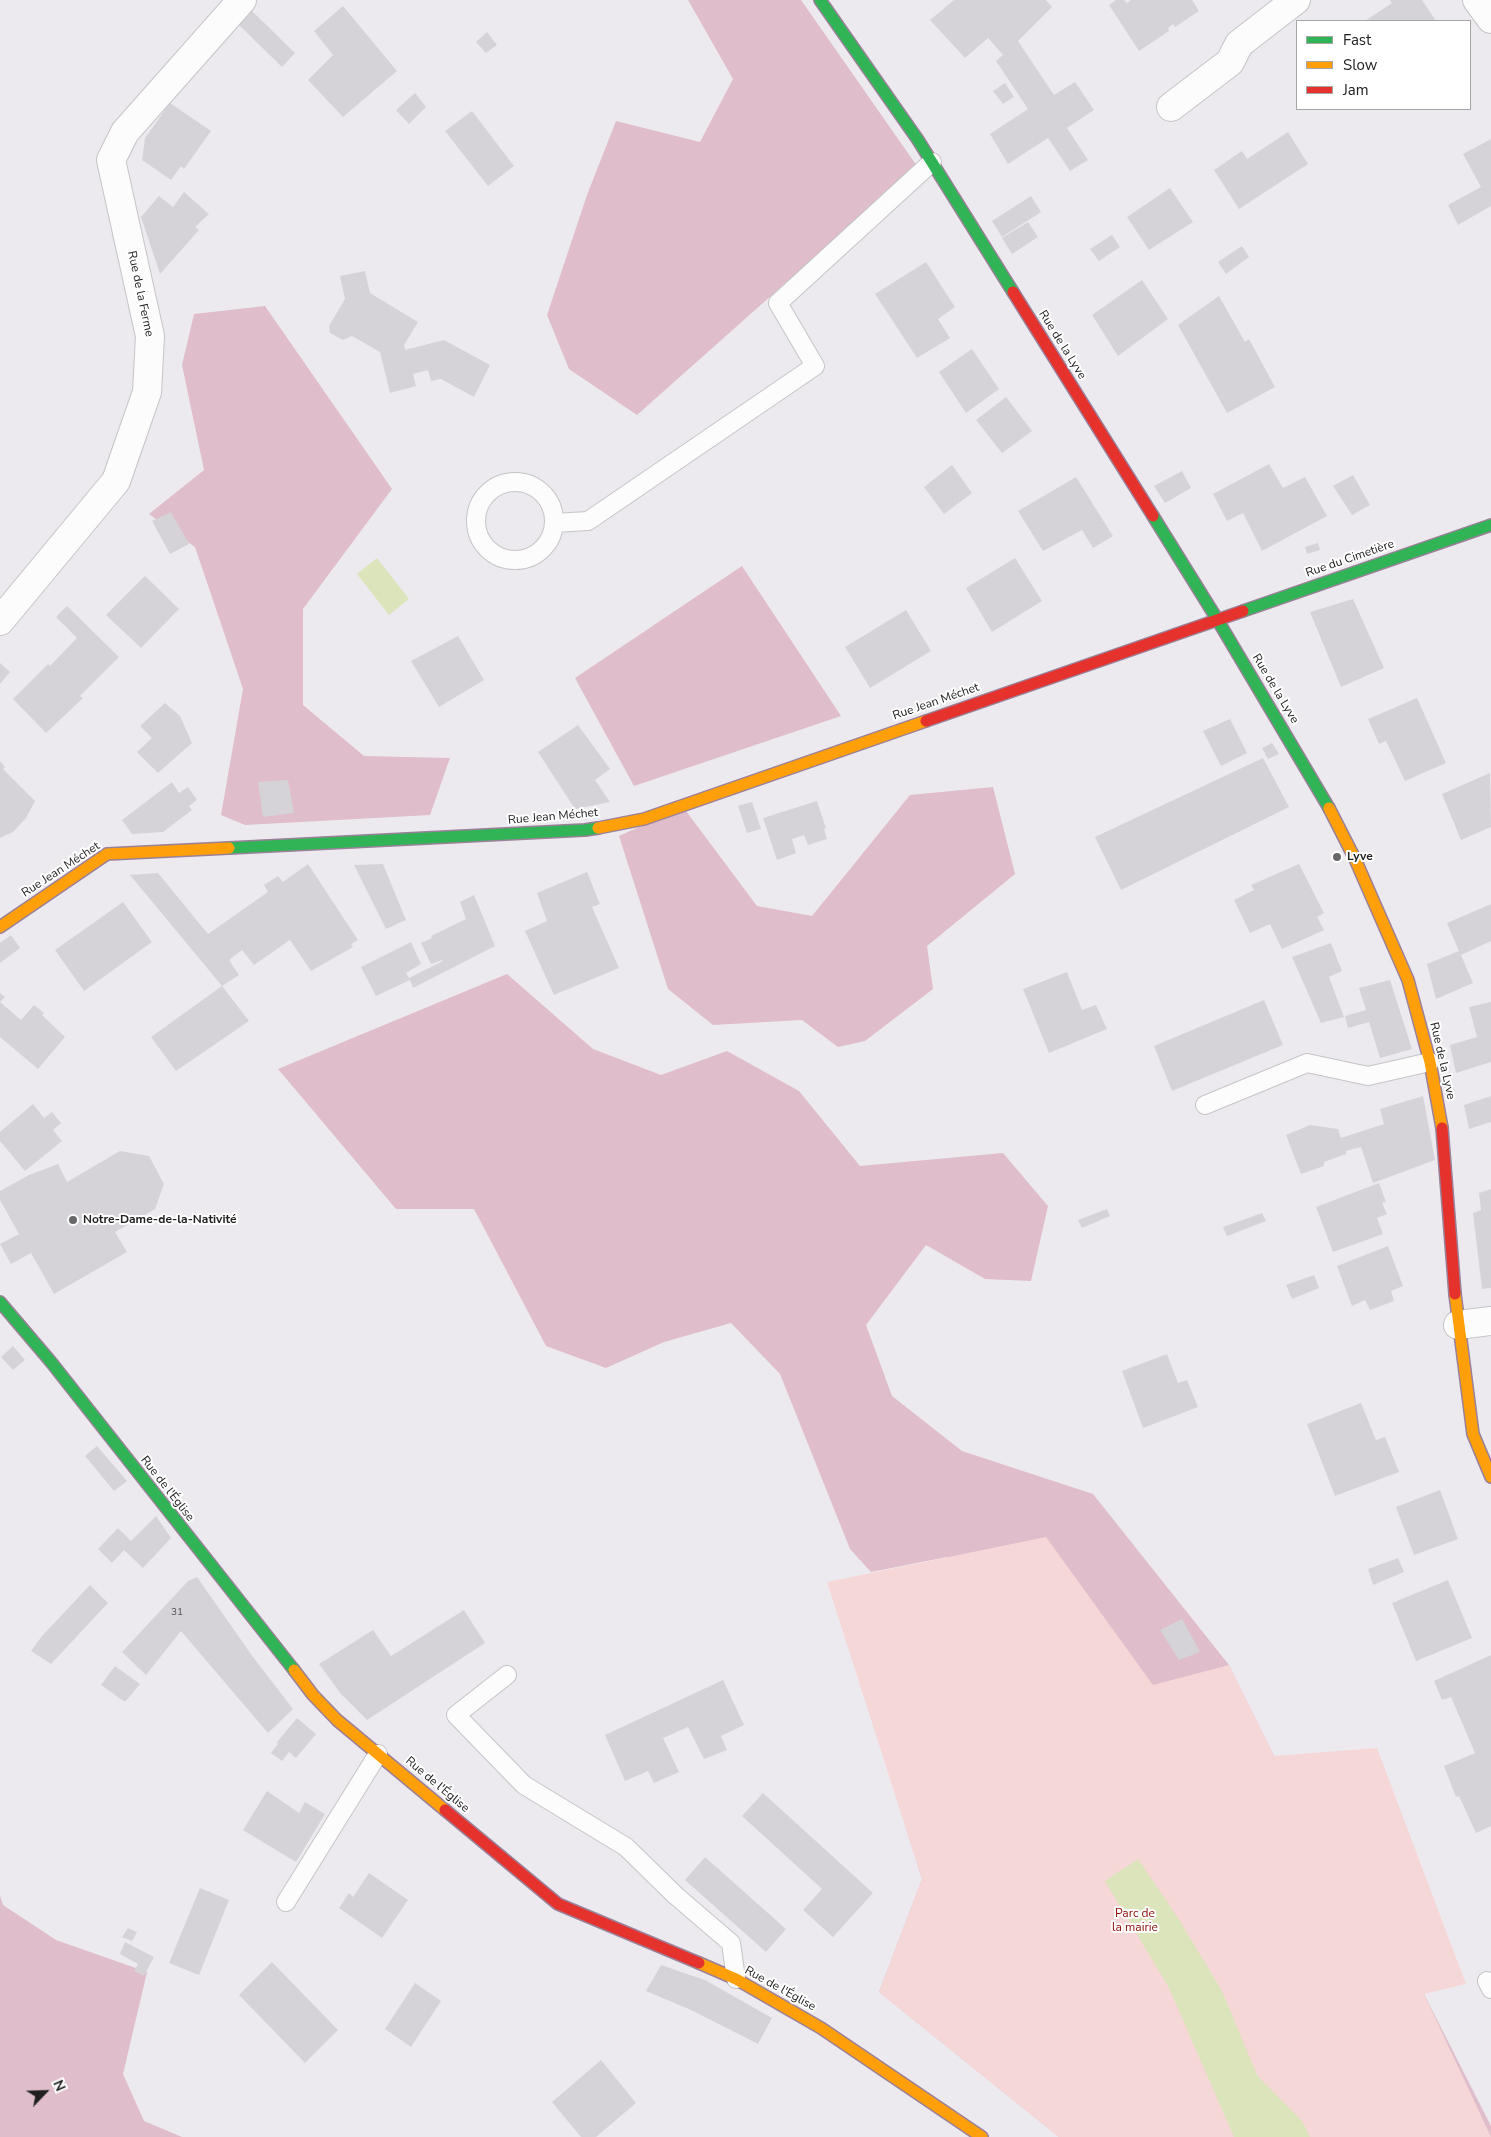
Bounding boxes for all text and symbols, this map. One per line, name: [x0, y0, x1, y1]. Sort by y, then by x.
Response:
legend: [1296, 20, 1471, 110]
text: Fast: [1343, 30, 1371, 50]
text: Slow: [1343, 55, 1377, 75]
text: Jam: [1343, 80, 1369, 100]
street label: Rue de la Ferme: [124, 250, 156, 338]
street label: Rue de la Lyve: [1035, 308, 1089, 382]
street label: Rue du Cimetière: [1304, 537, 1396, 581]
street label: Rue de la Lyve: [1249, 652, 1301, 726]
street label: Rue Jean Méchet: [891, 680, 981, 724]
street label: Rue Jean Méchet: [507, 806, 599, 828]
street label: Rue Jean Méchet: [19, 839, 103, 901]
place label: Lyve: [1347, 850, 1373, 864]
marker: Lyve: [1331, 851, 1343, 863]
street label: Rue de la Lyve: [1426, 1021, 1458, 1101]
place label: Notre-Dame-de-la-Nativité: [83, 1213, 237, 1227]
marker: Notre-Dame-de-la-Nativité: [67, 1214, 79, 1226]
street label: Rue de l'Église: [137, 1453, 197, 1525]
house number: 31: [171, 1607, 183, 1619]
street label: Rue de l'Église: [402, 1754, 472, 1816]
park label: Parc de la mairie: [1112, 1907, 1158, 1935]
street label: Rue de l'Église: [742, 1964, 818, 2014]
north arrow: [20, 2067, 70, 2117]
text: N: [48, 2077, 70, 2094]

